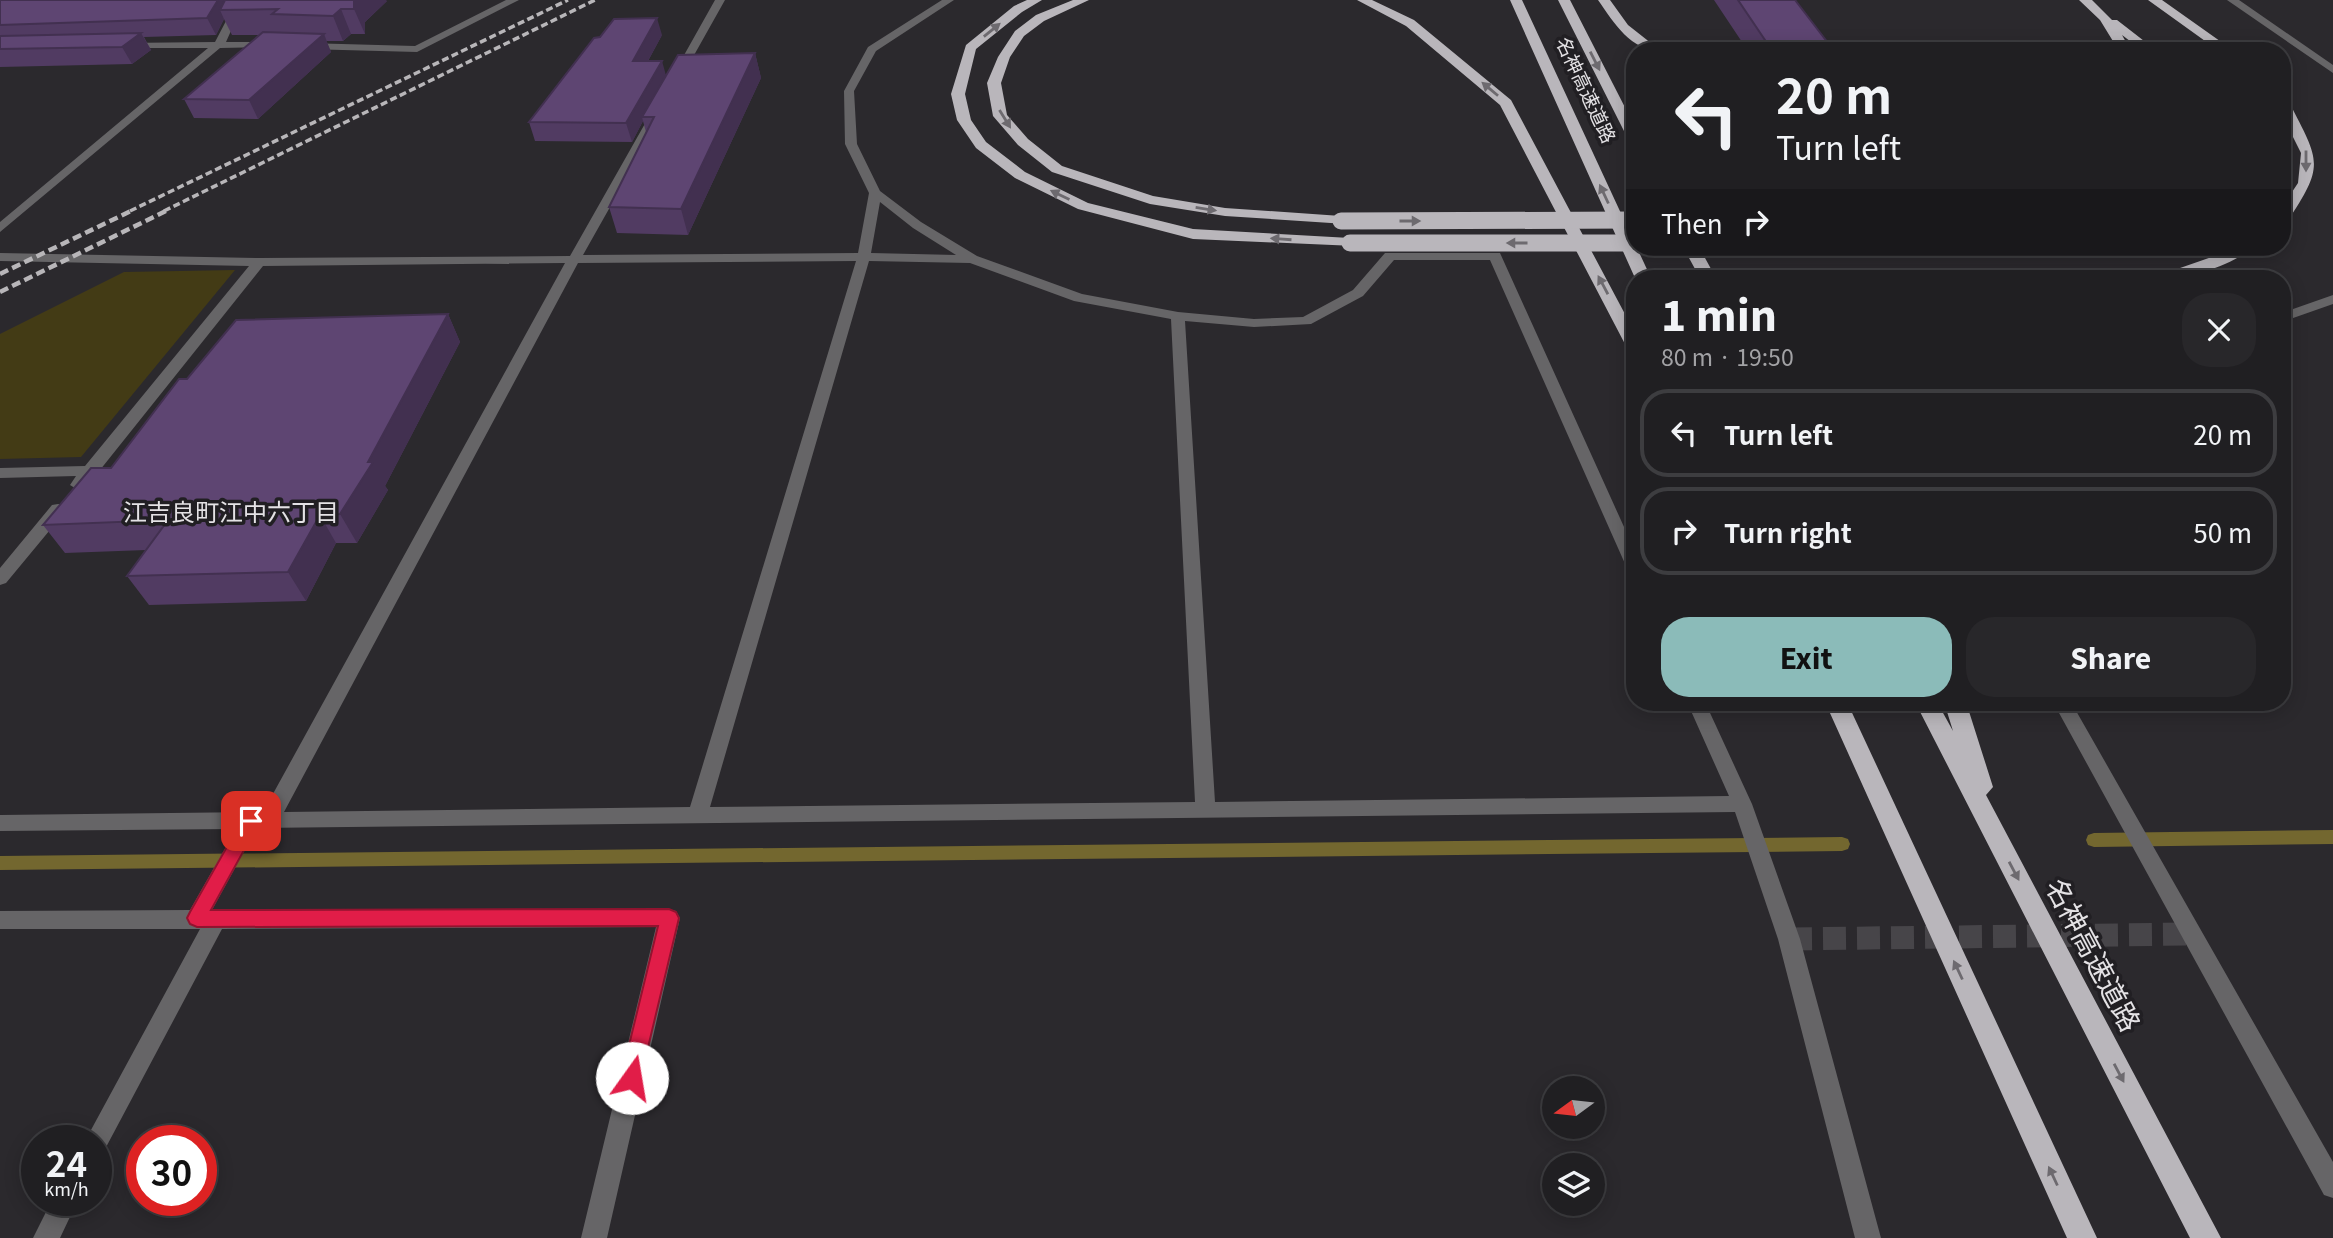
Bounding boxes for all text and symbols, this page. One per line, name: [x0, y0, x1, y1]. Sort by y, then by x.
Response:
one-way arrow: [984, 23, 1001, 38]
street label: 名神高速道路: [1551, 32, 1624, 147]
one-way arrow: [1590, 51, 1601, 71]
text: 20 m: [1776, 57, 1892, 128]
icon: left: [1661, 70, 1752, 161]
one-way arrow: [1481, 82, 1499, 97]
one-way arrow: [998, 109, 1011, 129]
text: Turn left: [1776, 123, 1901, 169]
one-way arrow: [2300, 150, 2312, 172]
one-way arrow: [1598, 184, 1610, 204]
one-way arrow: [1050, 189, 1070, 200]
icon: right: [1737, 203, 1775, 241]
one-way arrow: [1195, 204, 1217, 215]
text: Then: [1661, 204, 1723, 241]
one-way arrow: [1399, 215, 1421, 227]
one-way arrow: [1270, 233, 1292, 244]
one-way arrow: [1506, 237, 1528, 249]
one-way arrow: [1597, 275, 1609, 295]
text: 1 min: [1661, 282, 1777, 343]
button: close: [2182, 293, 2256, 367]
text: 80 m · 19:50: [1661, 339, 1794, 373]
icon: left: [1665, 414, 1703, 452]
text: Turn left: [1724, 415, 1833, 452]
text: 20 m: [2193, 415, 2252, 452]
district label: 江吉良町江中六丁目: [123, 493, 339, 528]
icon: right: [1665, 512, 1703, 550]
text: Turn right: [1724, 513, 1852, 550]
text: 50 m: [2193, 513, 2252, 550]
button: Exit: [1661, 617, 1952, 697]
button: Share: [1966, 617, 2256, 697]
pin: [221, 791, 281, 851]
icon: arrive: [232, 802, 270, 840]
one-way arrow: [2008, 861, 2019, 881]
street label: 名神高速道路: [2038, 870, 2152, 1038]
one-way arrow: [1952, 959, 1963, 980]
position arrow: [595, 1041, 669, 1115]
one-way arrow: [2113, 1063, 2125, 1083]
north arrow: [1542, 1076, 1605, 1139]
map controls: [1542, 1076, 1605, 1216]
speed limit sign: 30: [126, 1125, 217, 1216]
text: 24: [46, 1136, 87, 1187]
button: layers: [1542, 1153, 1605, 1216]
one-way arrow: [2047, 1166, 2059, 1186]
text: km/h: [44, 1175, 89, 1201]

